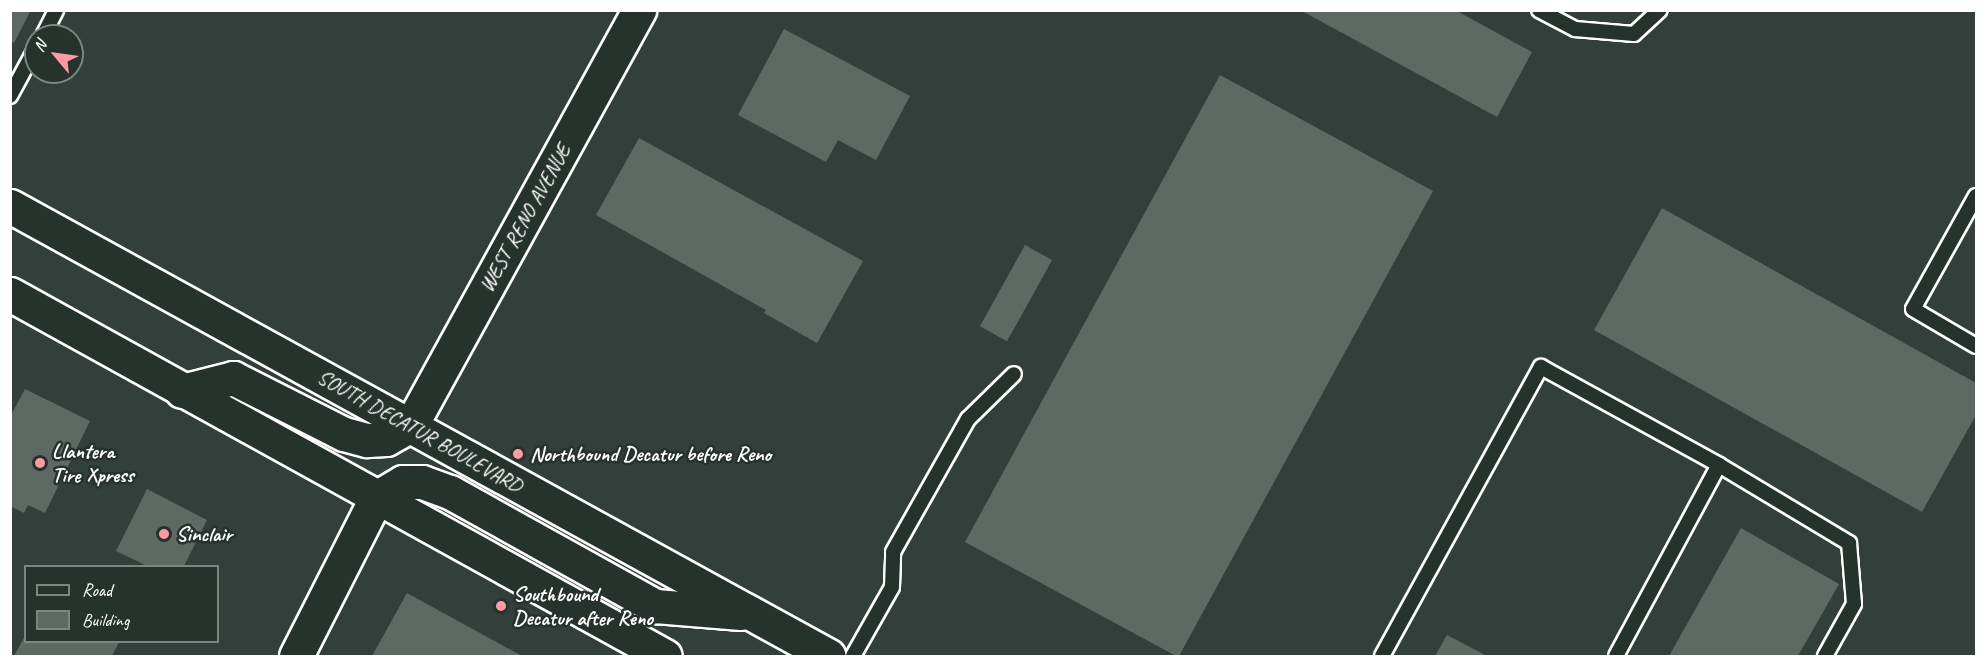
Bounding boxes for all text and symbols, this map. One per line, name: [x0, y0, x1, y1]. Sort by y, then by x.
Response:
north arrow: [24, 24, 84, 84]
text: N: [29, 37, 51, 55]
street label: WEST RENO AVENUE: [474, 140, 576, 296]
street label: SOUTH DECATUR BOULEVARD: [313, 364, 527, 498]
place label: Llantera Tire Xpress: [52, 438, 134, 488]
place label: Northbound Decatur before Reno: [530, 441, 771, 467]
marker: Northbound Decatur before Reno: [511, 447, 525, 461]
marker: Llantera Tire Xpress: [33, 456, 47, 470]
place label: Sinclair: [176, 521, 232, 547]
marker: Sinclair: [157, 527, 171, 541]
legend: [24, 565, 219, 643]
text: Road: [82, 579, 112, 601]
place label: Southbound Decatur after Reno: [513, 581, 653, 631]
marker: Southbound Decatur after Reno: [494, 599, 508, 613]
text: Building: [82, 609, 129, 631]

